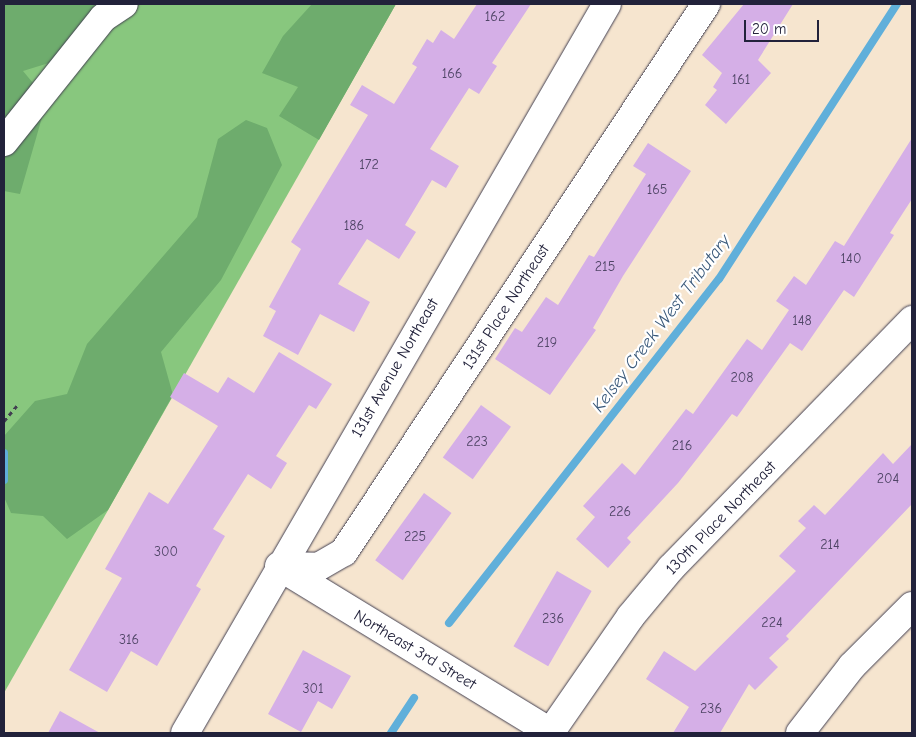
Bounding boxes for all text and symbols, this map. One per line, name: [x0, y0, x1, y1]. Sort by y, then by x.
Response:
house number: 162: [485, 9, 505, 25]
scale bar: [746, 10, 821, 42]
text: 20 m: [752, 20, 786, 38]
house number: 166: [442, 66, 462, 82]
house number: 161: [732, 72, 750, 88]
house number: 172: [359, 157, 379, 173]
house number: 165: [647, 182, 667, 198]
house number: 186: [344, 218, 364, 234]
water label: Kelsey Creek West Tributary: [588, 231, 736, 417]
street label: 131st Place Northeast: [458, 241, 554, 373]
house number: 140: [841, 251, 861, 267]
house number: 215: [595, 259, 615, 275]
street label: 131st Avenue Northeast: [347, 295, 443, 441]
house number: 148: [792, 313, 812, 329]
house number: 219: [537, 335, 557, 351]
house number: 208: [730, 370, 754, 386]
house number: 223: [466, 434, 488, 450]
house number: 216: [672, 438, 692, 454]
street label: 130th Place Northeast: [662, 457, 780, 579]
house number: 204: [877, 471, 899, 487]
house number: 226: [609, 504, 631, 520]
house number: 225: [404, 529, 426, 545]
house number: 214: [820, 537, 840, 553]
house number: 300: [154, 544, 178, 560]
street label: Northeast 3rd Street: [350, 606, 480, 694]
house number: 236: [542, 611, 564, 627]
house number: 224: [761, 615, 783, 631]
house number: 316: [119, 632, 139, 648]
house number: 301: [302, 681, 324, 697]
house number: 236: [700, 701, 722, 717]

